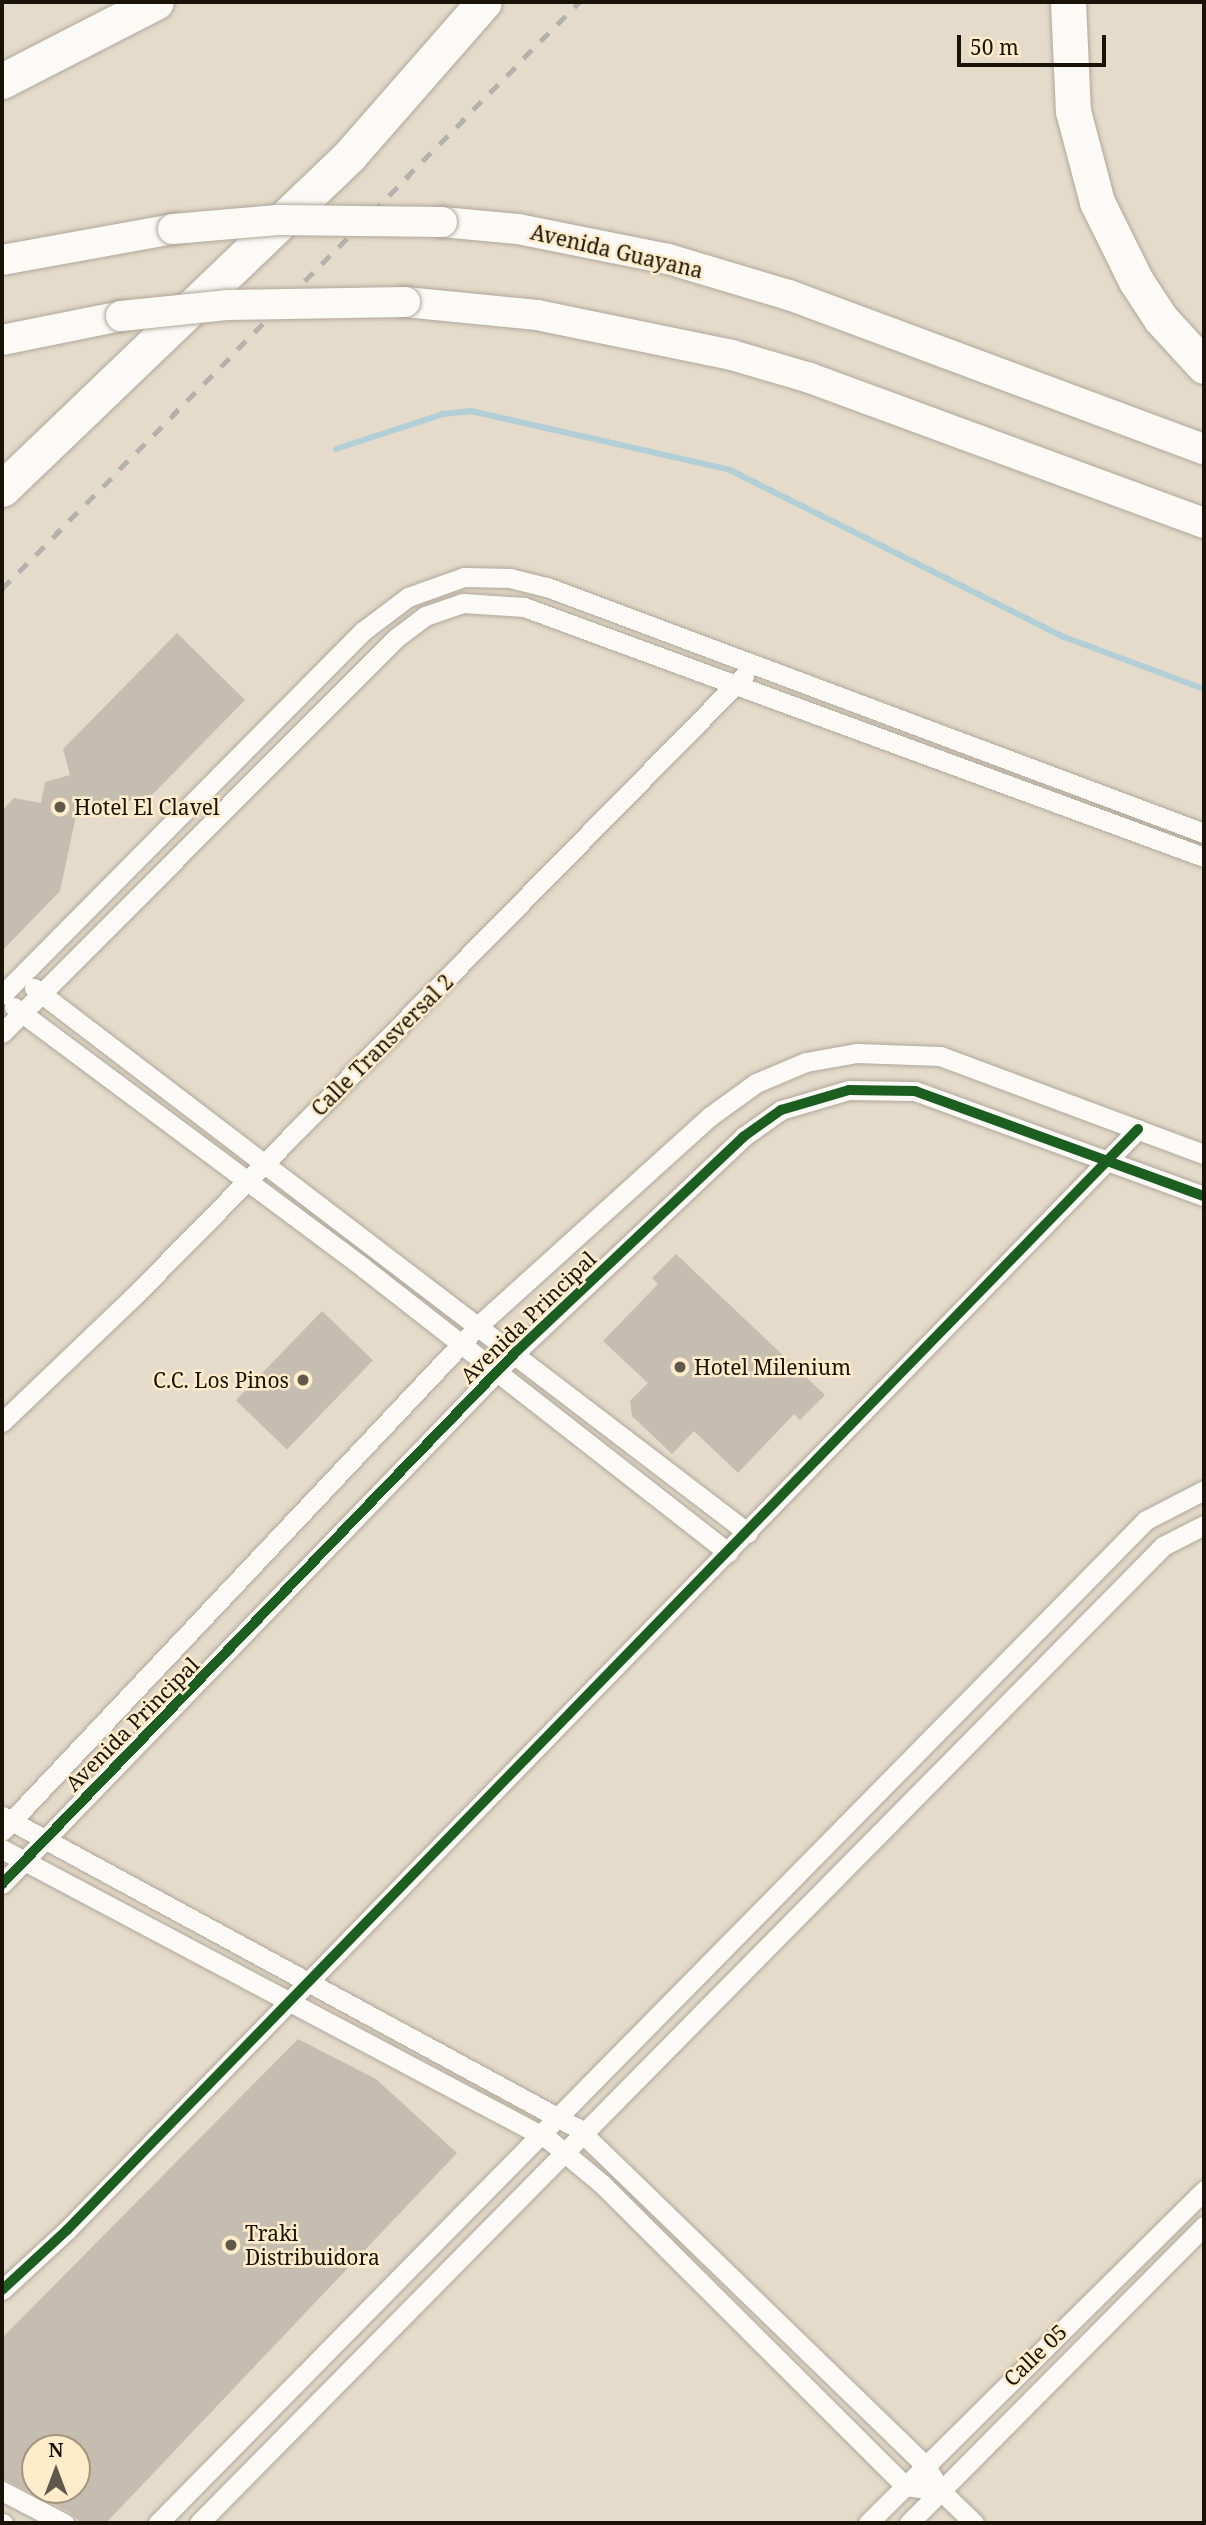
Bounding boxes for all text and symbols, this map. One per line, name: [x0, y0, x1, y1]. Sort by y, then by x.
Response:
scale bar: [961, 21, 1110, 65]
text: 50 m: [970, 33, 1019, 61]
street label: Avenida Guayana: [528, 219, 706, 283]
place label: Hotel El Clavel: [74, 794, 220, 820]
marker: Hotel El Clavel: [52, 799, 68, 815]
street label: Calle Transversal 2: [306, 969, 458, 1121]
street label: Avenida Principal: [455, 1246, 601, 1388]
place label: Hotel Milenium: [694, 1354, 851, 1380]
marker: Hotel Milenium: [672, 1359, 688, 1375]
place label: C.C. Los Pinos: [153, 1367, 289, 1393]
marker: C.C. Los Pinos: [295, 1372, 311, 1388]
street label: Avenida Principal: [60, 1652, 204, 1796]
place label: Traki Distribuidora: [245, 2220, 380, 2270]
marker: Traki Distribuidora: [223, 2237, 239, 2253]
street label: Calle 05: [998, 2319, 1072, 2391]
north arrow: [21, 2434, 91, 2504]
text: N: [49, 2437, 63, 2463]

